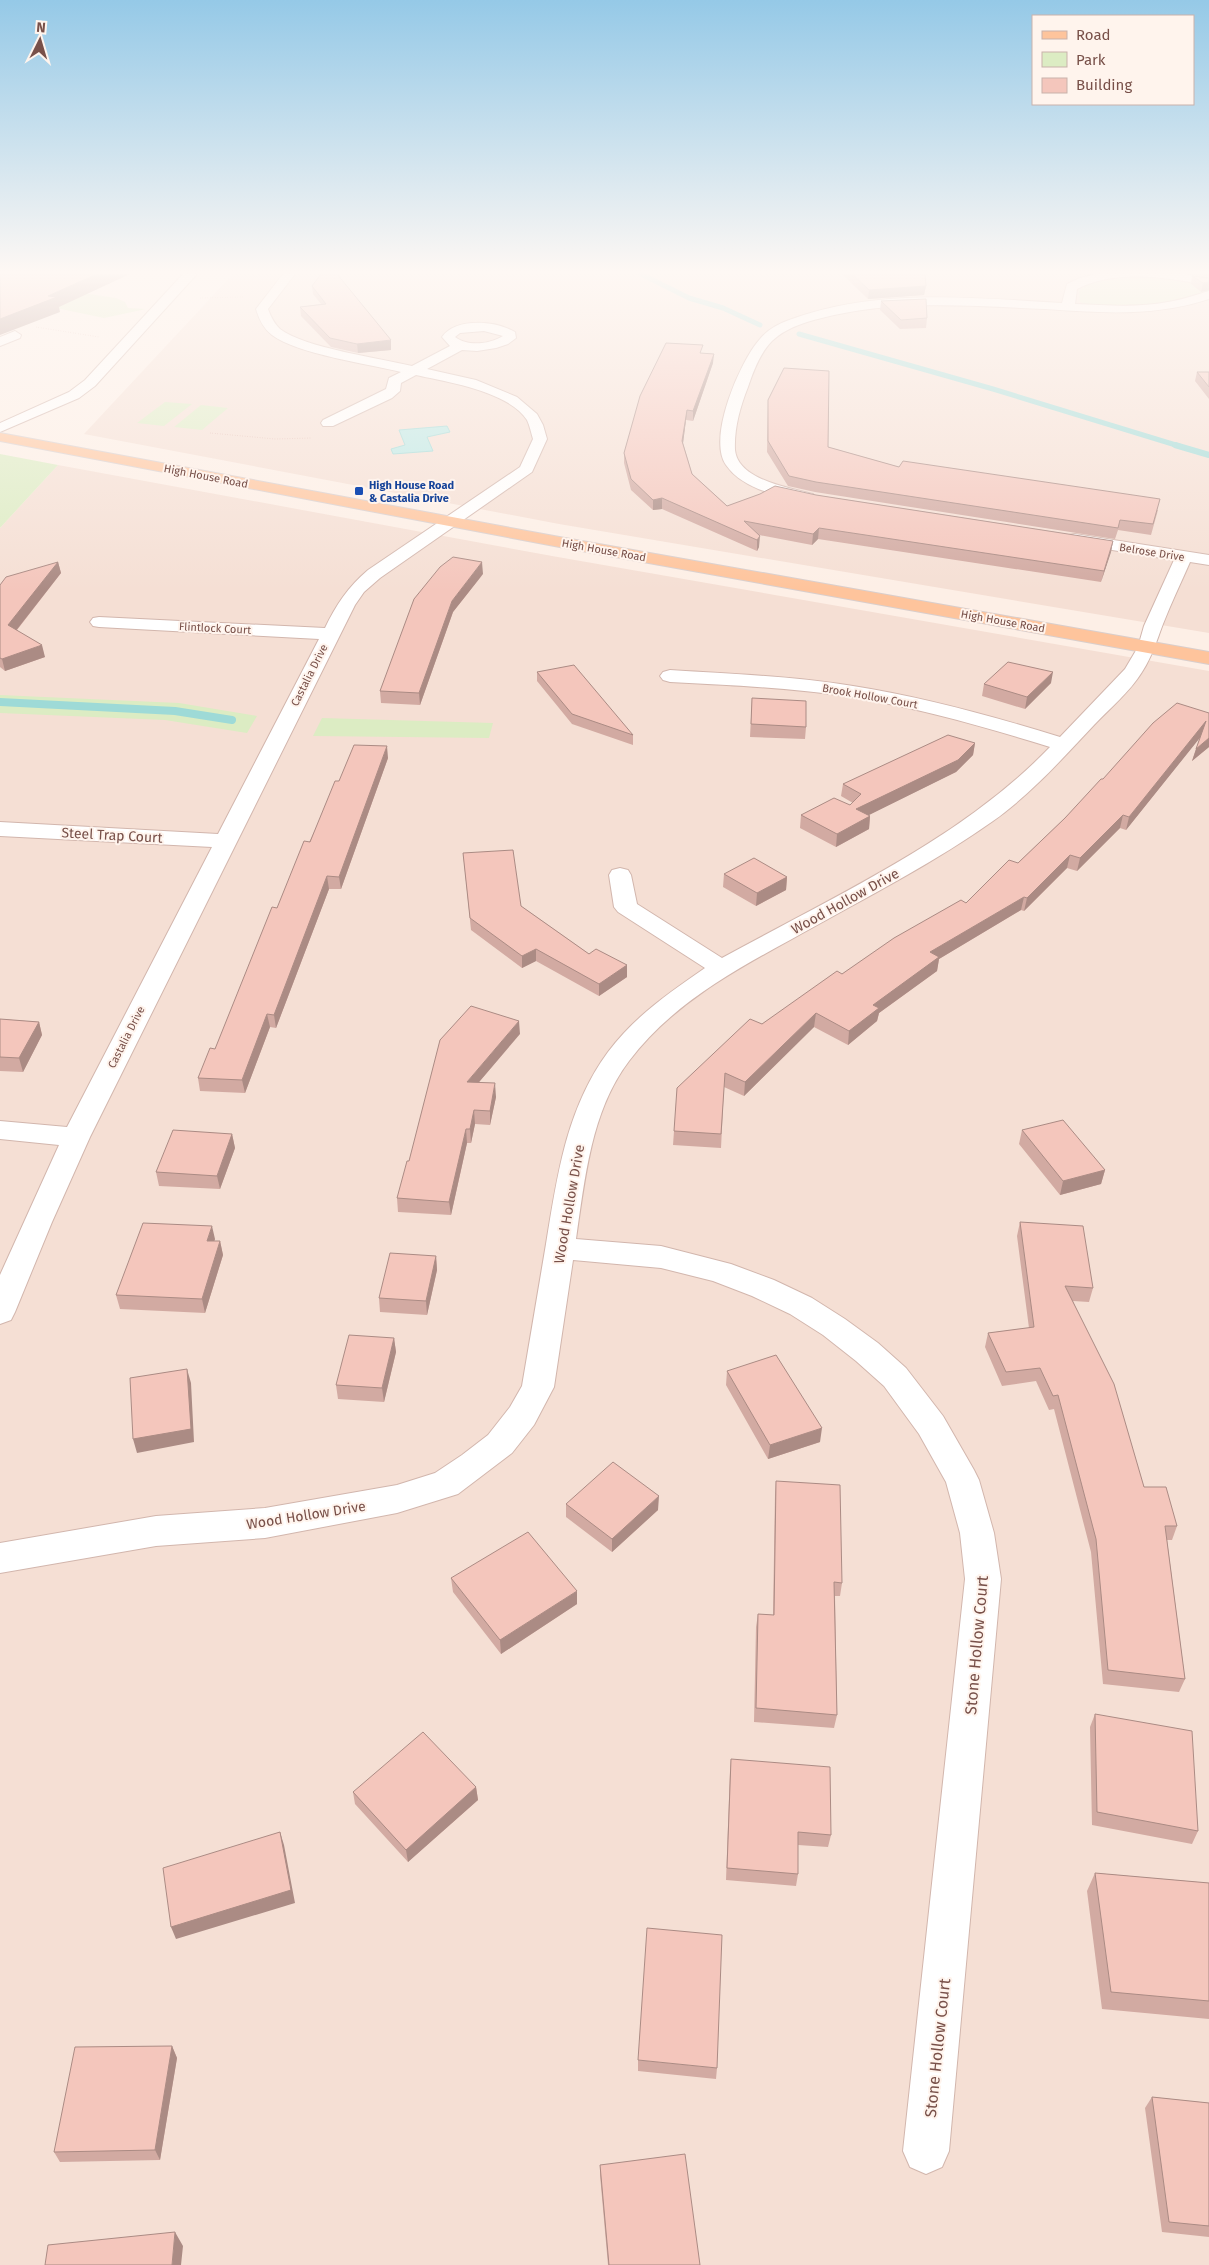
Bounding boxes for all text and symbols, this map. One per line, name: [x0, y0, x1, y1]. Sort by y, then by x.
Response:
north arrow: [15, 15, 65, 65]
legend: [1032, 15, 1194, 105]
text: N: [36, 19, 46, 36]
text: Road: [1076, 26, 1111, 44]
text: Park: [1076, 51, 1106, 69]
text: Building: [1076, 76, 1132, 94]
street label: High House Road: [163, 462, 249, 491]
place label: High House Road & Castalia Drive: [369, 479, 454, 505]
marker: High House Road & Castalia Drive: [353, 485, 365, 497]
street label: High House Road: [561, 537, 647, 564]
street label: Belrose Drive: [1118, 541, 1186, 564]
street label: High House Road: [960, 608, 1046, 635]
street label: Flintlock Court: [179, 620, 251, 637]
street label: Castalia Drive: [288, 642, 331, 708]
street label: Brook Hollow Court: [821, 682, 919, 711]
street label: Steel Trap Court: [61, 824, 164, 847]
street label: Wood Hollow Drive: [788, 865, 902, 938]
street label: Castalia Drive: [105, 1004, 148, 1070]
street label: Wood Hollow Drive: [551, 1143, 588, 1265]
street label: Wood Hollow Drive: [245, 1498, 367, 1533]
street label: Stone Hollow Court: [961, 1574, 992, 1715]
street label: Stone Hollow Court: [921, 1977, 954, 2119]

